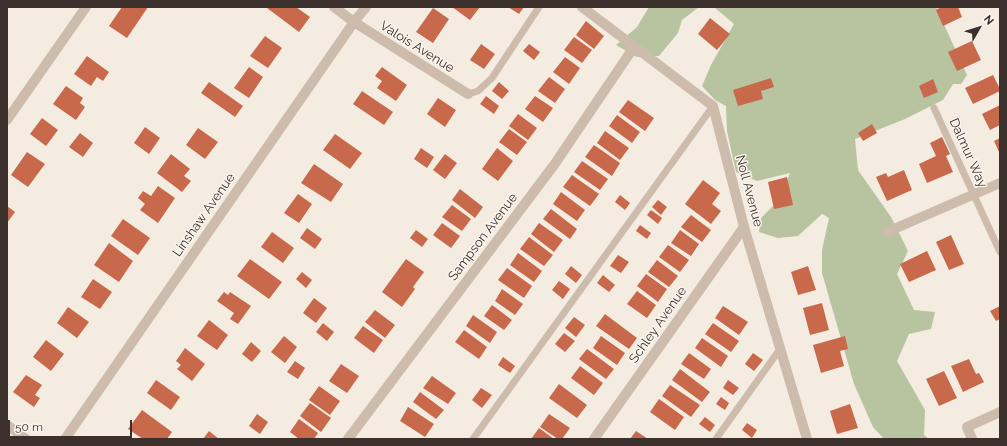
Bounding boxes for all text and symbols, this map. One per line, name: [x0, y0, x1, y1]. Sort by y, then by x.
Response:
north arrow: [959, 8, 999, 48]
text: N: [981, 13, 996, 27]
street label: Valois Avenue: [377, 18, 457, 76]
street label: Dalmur Way: [946, 116, 990, 190]
street label: Noll Avenue: [732, 153, 766, 229]
street label: Linshaw Avenue: [169, 170, 239, 260]
street label: Sampson Avenue: [445, 190, 521, 284]
street label: Schley Avenue: [626, 284, 690, 366]
scale bar: [10, 412, 134, 438]
text: 50 m: [15, 420, 43, 434]

